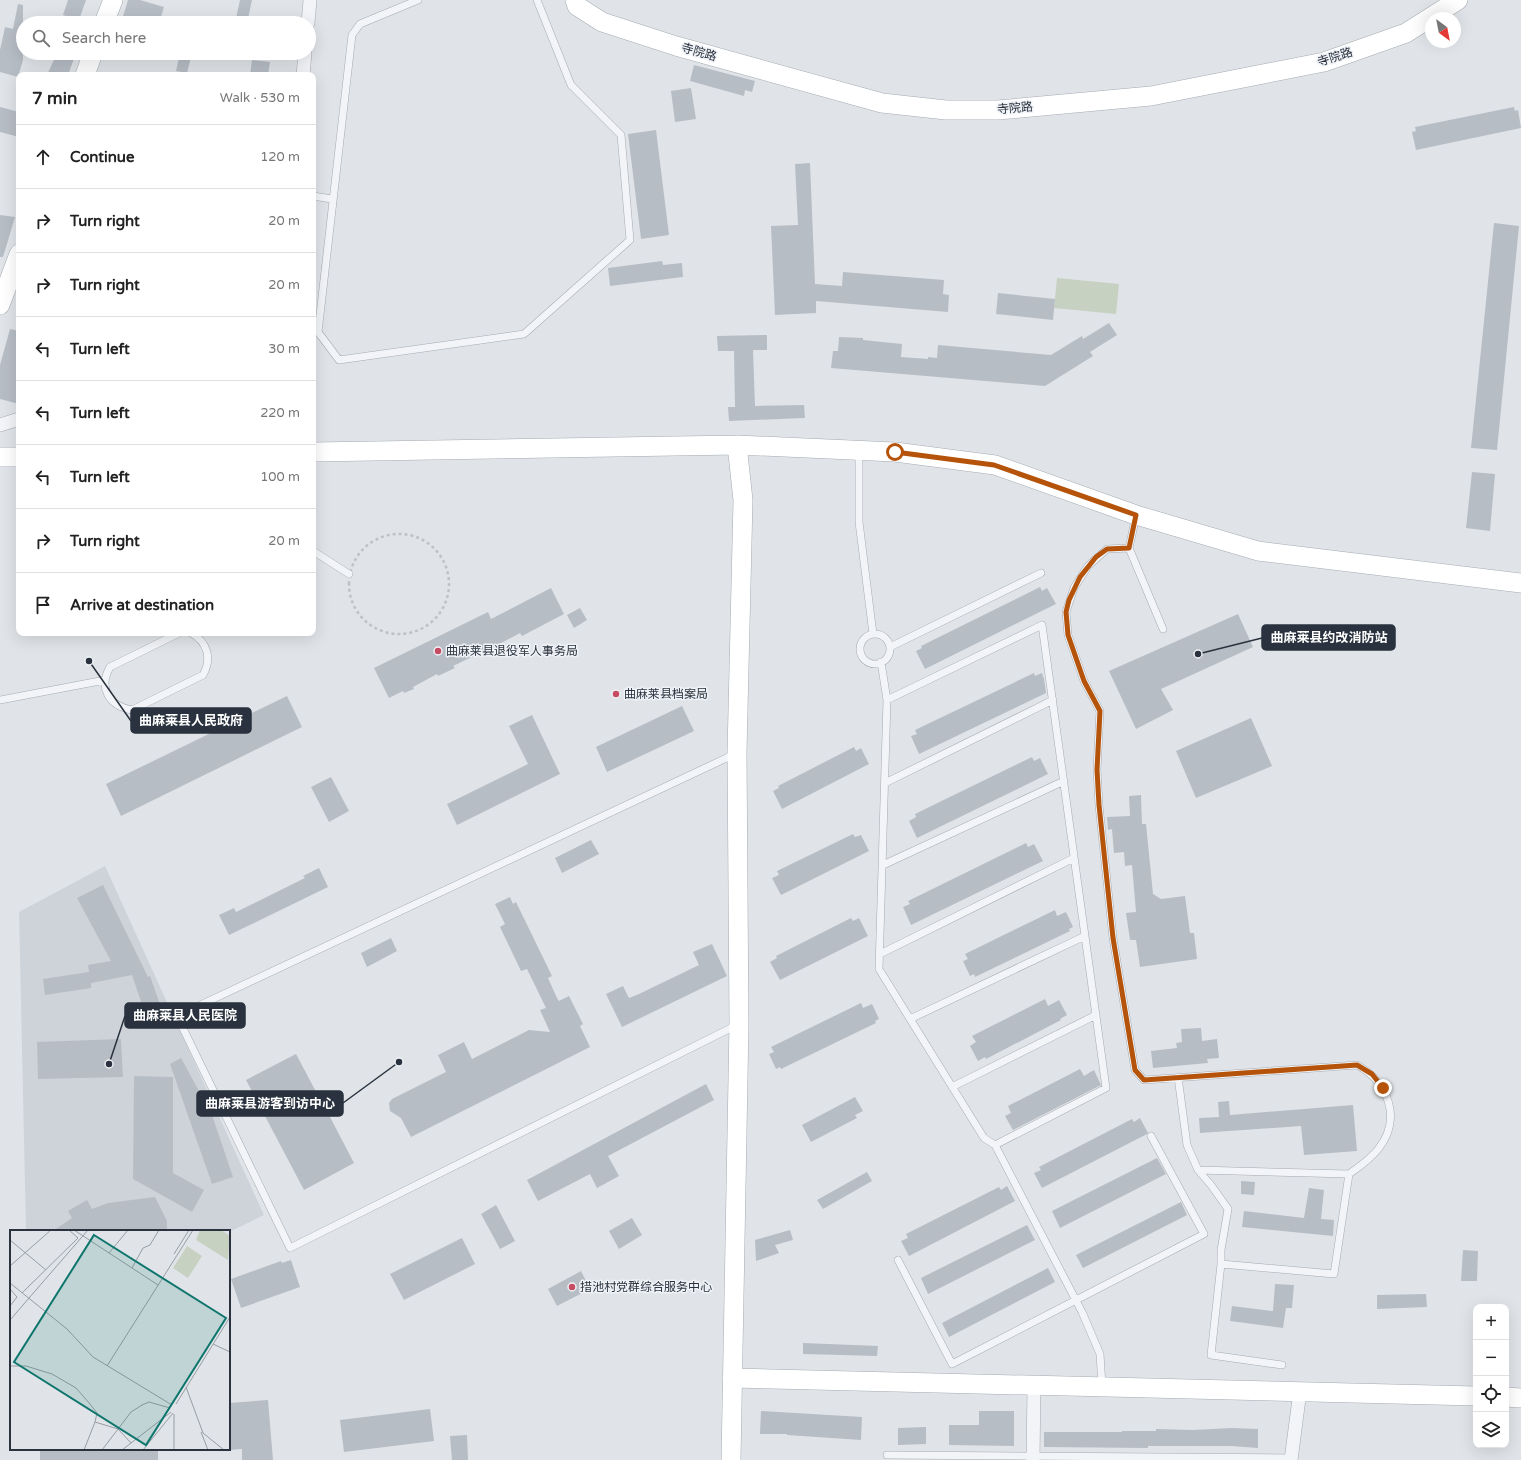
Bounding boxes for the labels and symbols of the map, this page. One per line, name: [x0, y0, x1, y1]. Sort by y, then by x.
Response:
north arrow: [1425, 12, 1461, 48]
street label: 寺院路: [680, 40, 718, 64]
street label: 寺院路: [1316, 45, 1354, 69]
street label: 寺院路: [996, 99, 1034, 117]
route start: [886, 443, 904, 461]
callout: 曲麻莱县约改消防站: [1262, 625, 1395, 650]
text: 曲麻莱县约改消防站: [1270, 630, 1388, 646]
place label: 曲麻莱县退役军人事务局: [446, 644, 578, 658]
marker: 曲麻莱县退役军人事务局: [433, 646, 443, 656]
place label: 曲麻莱县档案局: [624, 687, 708, 701]
marker: 曲麻莱县档案局: [611, 689, 621, 699]
callout: 曲麻莱县人民政府: [131, 708, 251, 733]
text: 曲麻莱县人民政府: [139, 713, 243, 729]
callout: 曲麻莱县人民医院: [125, 1003, 245, 1028]
text: 曲麻莱县人民医院: [133, 1008, 237, 1024]
route end: [1374, 1079, 1392, 1097]
callout: 曲麻莱县游客到访中心: [197, 1091, 343, 1116]
text: 曲麻莱县游客到访中心: [205, 1096, 335, 1112]
inset map: [10, 1230, 230, 1450]
place label: 措池村党群综合服务中心: [580, 1280, 712, 1294]
marker: 措池村党群综合服务中心: [567, 1282, 577, 1292]

